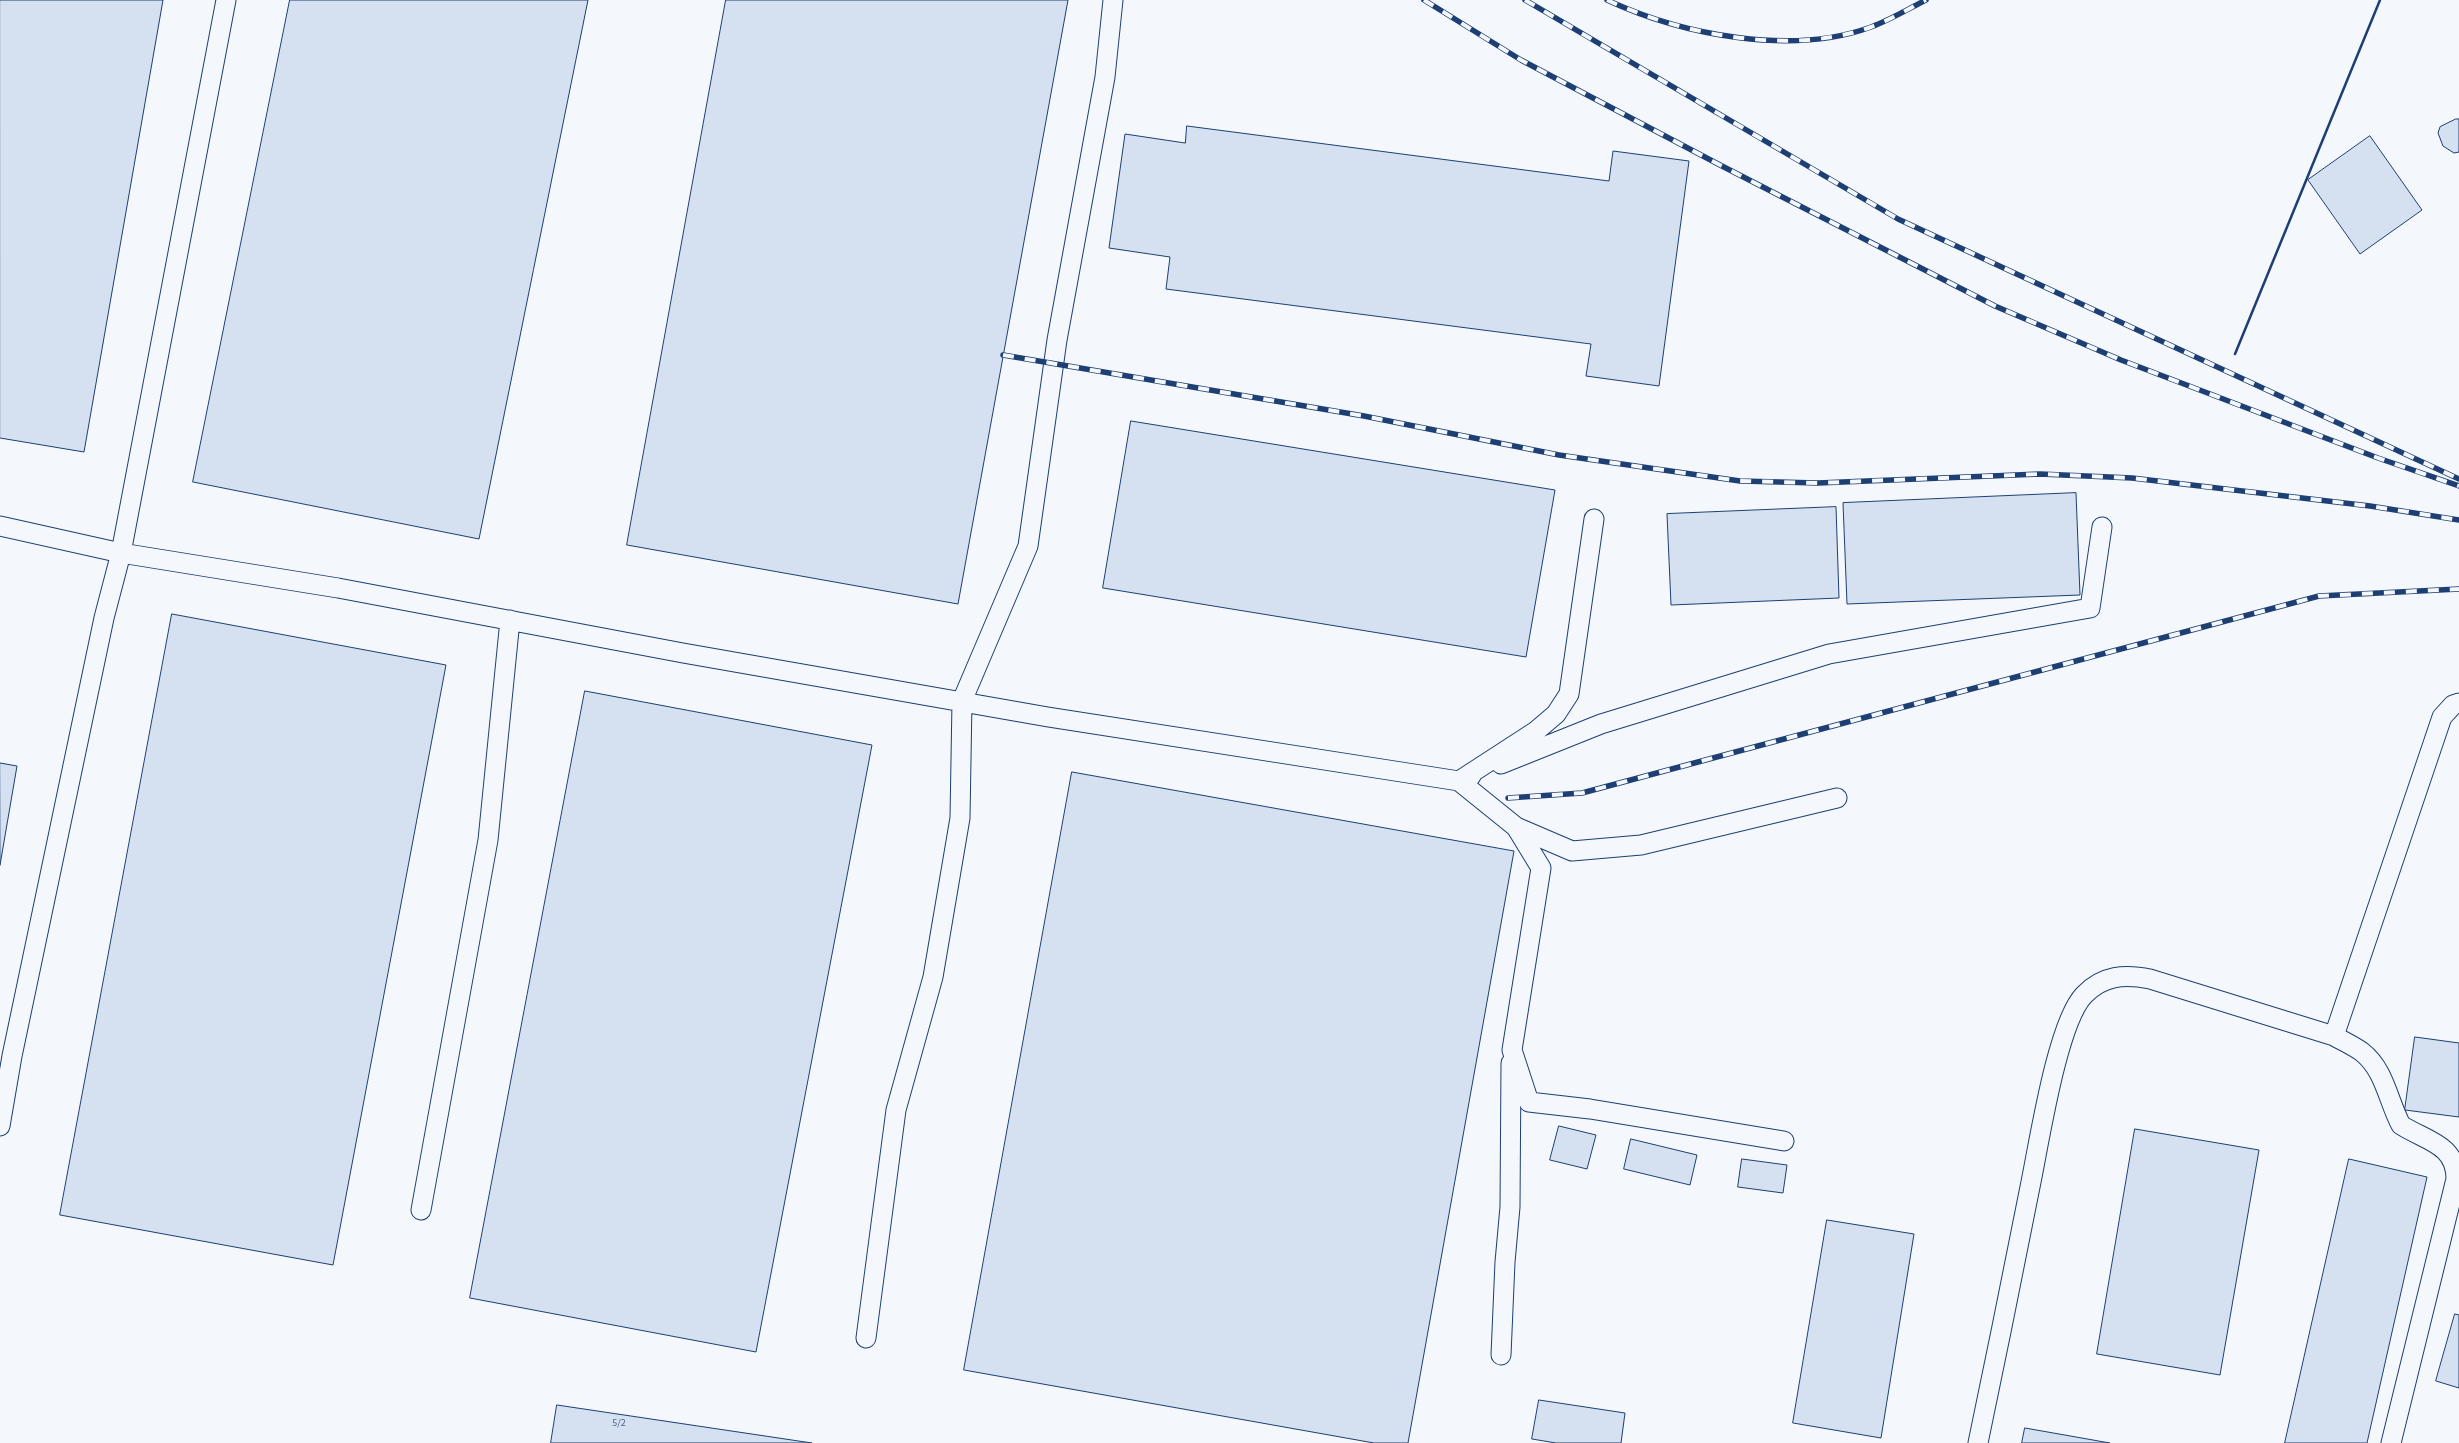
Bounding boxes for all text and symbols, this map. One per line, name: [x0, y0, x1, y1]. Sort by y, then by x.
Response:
house number: 5/2: [612, 1418, 626, 1430]

